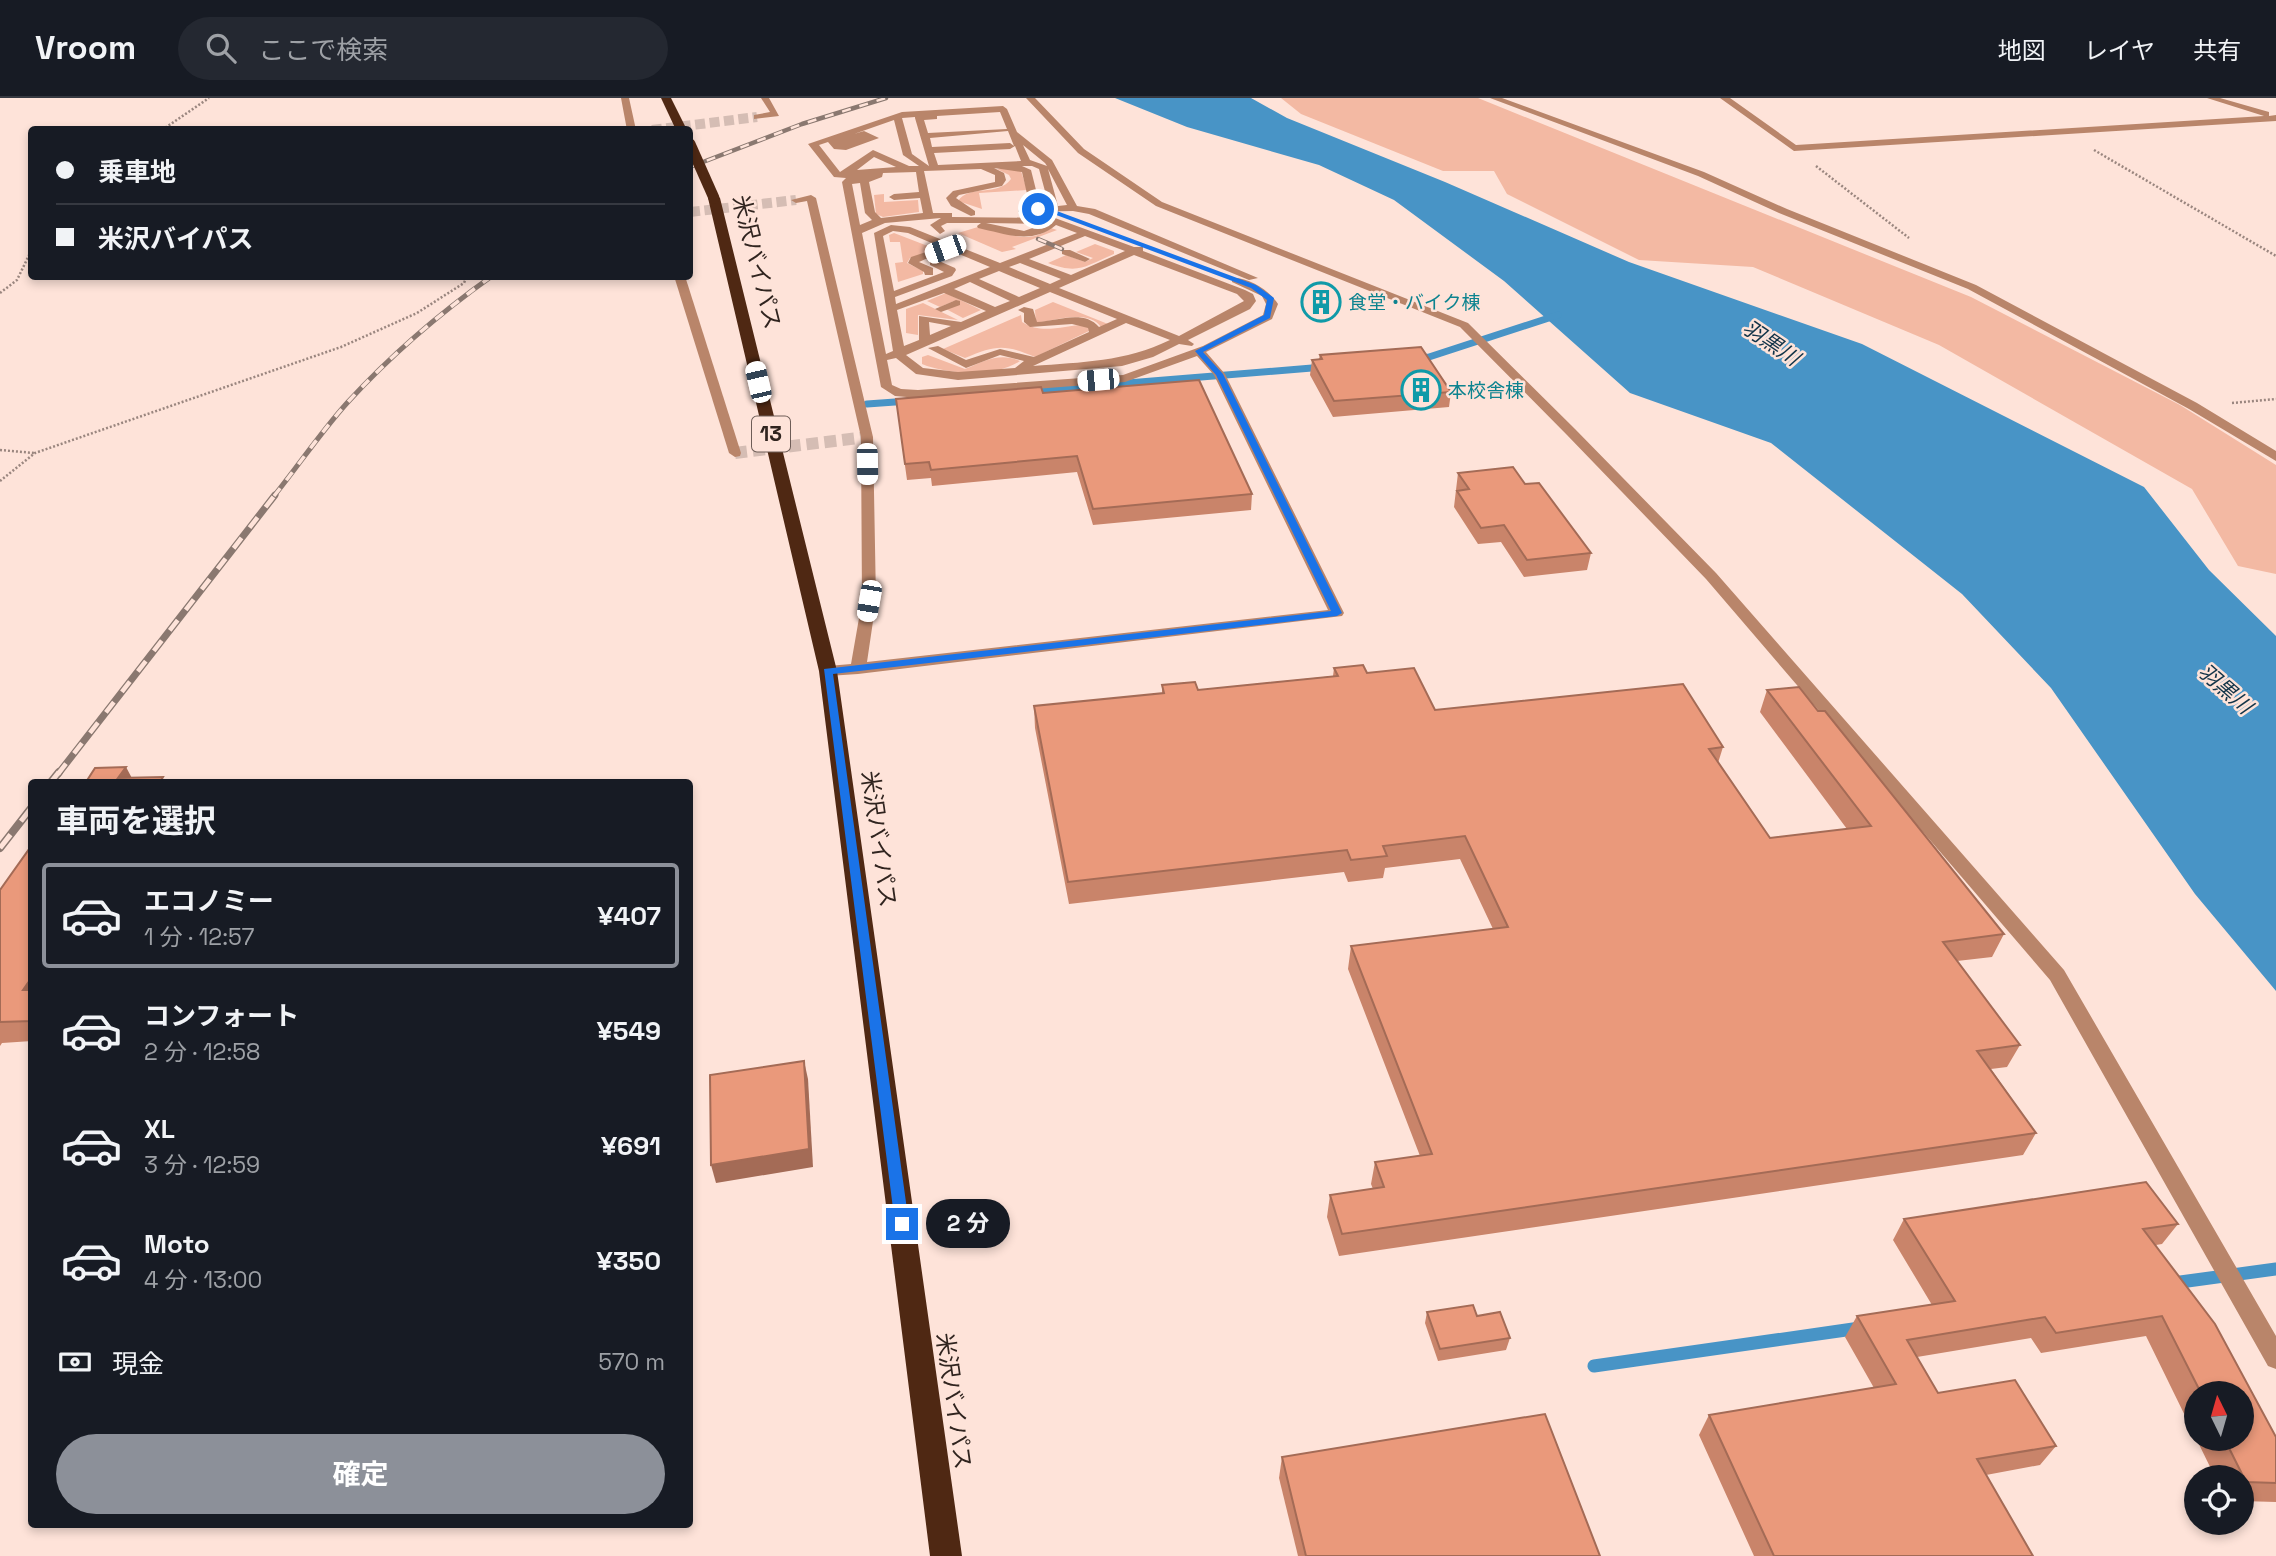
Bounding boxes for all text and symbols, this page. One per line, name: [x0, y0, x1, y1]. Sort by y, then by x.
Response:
search box: [178, 17, 668, 80]
text: Vroom: [35, 27, 136, 69]
icon: search: [202, 29, 240, 67]
text: ここで検索: [258, 33, 388, 67]
text: 地図: [1998, 35, 2046, 66]
text: レイヤ: [2084, 35, 2155, 66]
text: 共有: [2193, 35, 2241, 66]
text: 乗車地: [98, 155, 176, 189]
street label: 米沢バイパス: [726, 192, 788, 332]
route start: [1022, 193, 1054, 225]
text: 米沢バイパス: [98, 222, 253, 256]
car: [922, 232, 969, 266]
building icon: 食堂・バイク棟: [1300, 281, 1342, 323]
place label: 食堂・バイク棟: [1348, 290, 1481, 315]
water label: 羽黒川: [1738, 314, 1807, 373]
car: [744, 359, 773, 405]
car: [1077, 368, 1120, 392]
building icon: 本校舎棟: [1400, 369, 1442, 411]
place label: 本校舎棟: [1448, 378, 1524, 403]
road number: 13: [752, 416, 790, 452]
car: [857, 443, 878, 485]
car: [856, 578, 883, 624]
water label: 羽黒川: [2193, 658, 2259, 721]
street label: 米沢バイパス: [855, 769, 903, 909]
text: 車両を選択: [56, 801, 216, 841]
icon: car: [60, 884, 123, 947]
text: エコノミー: [144, 884, 274, 918]
text: ¥407: [598, 899, 661, 933]
text: 1 分 · 12:57: [144, 922, 254, 952]
icon: car: [60, 999, 123, 1062]
text: コンフォート: [144, 999, 299, 1033]
text: ¥549: [597, 1014, 661, 1048]
text: 2 分 · 12:58: [144, 1037, 260, 1067]
text: XL: [144, 1112, 175, 1146]
icon: car: [60, 1114, 123, 1177]
text: ¥691: [601, 1129, 661, 1163]
text: 3 分 · 12:59: [144, 1150, 260, 1180]
callout: 2 分: [926, 1200, 1010, 1248]
route end: [886, 1208, 918, 1240]
text: 2 分: [947, 1208, 989, 1238]
text: Moto: [144, 1227, 210, 1261]
icon: car: [60, 1229, 123, 1292]
text: ¥350: [597, 1244, 661, 1278]
text: 4 分 · 13:00: [144, 1265, 262, 1295]
street label: 米沢バイパス: [930, 1331, 978, 1471]
icon: cash: [56, 1343, 94, 1381]
text: 現金: [112, 1347, 164, 1381]
text: 570 m: [598, 1347, 665, 1377]
north arrow: [2184, 1381, 2254, 1451]
map controls: [2184, 1381, 2254, 1535]
button: 確定: [56, 1434, 665, 1514]
button: locate: [2184, 1465, 2254, 1535]

